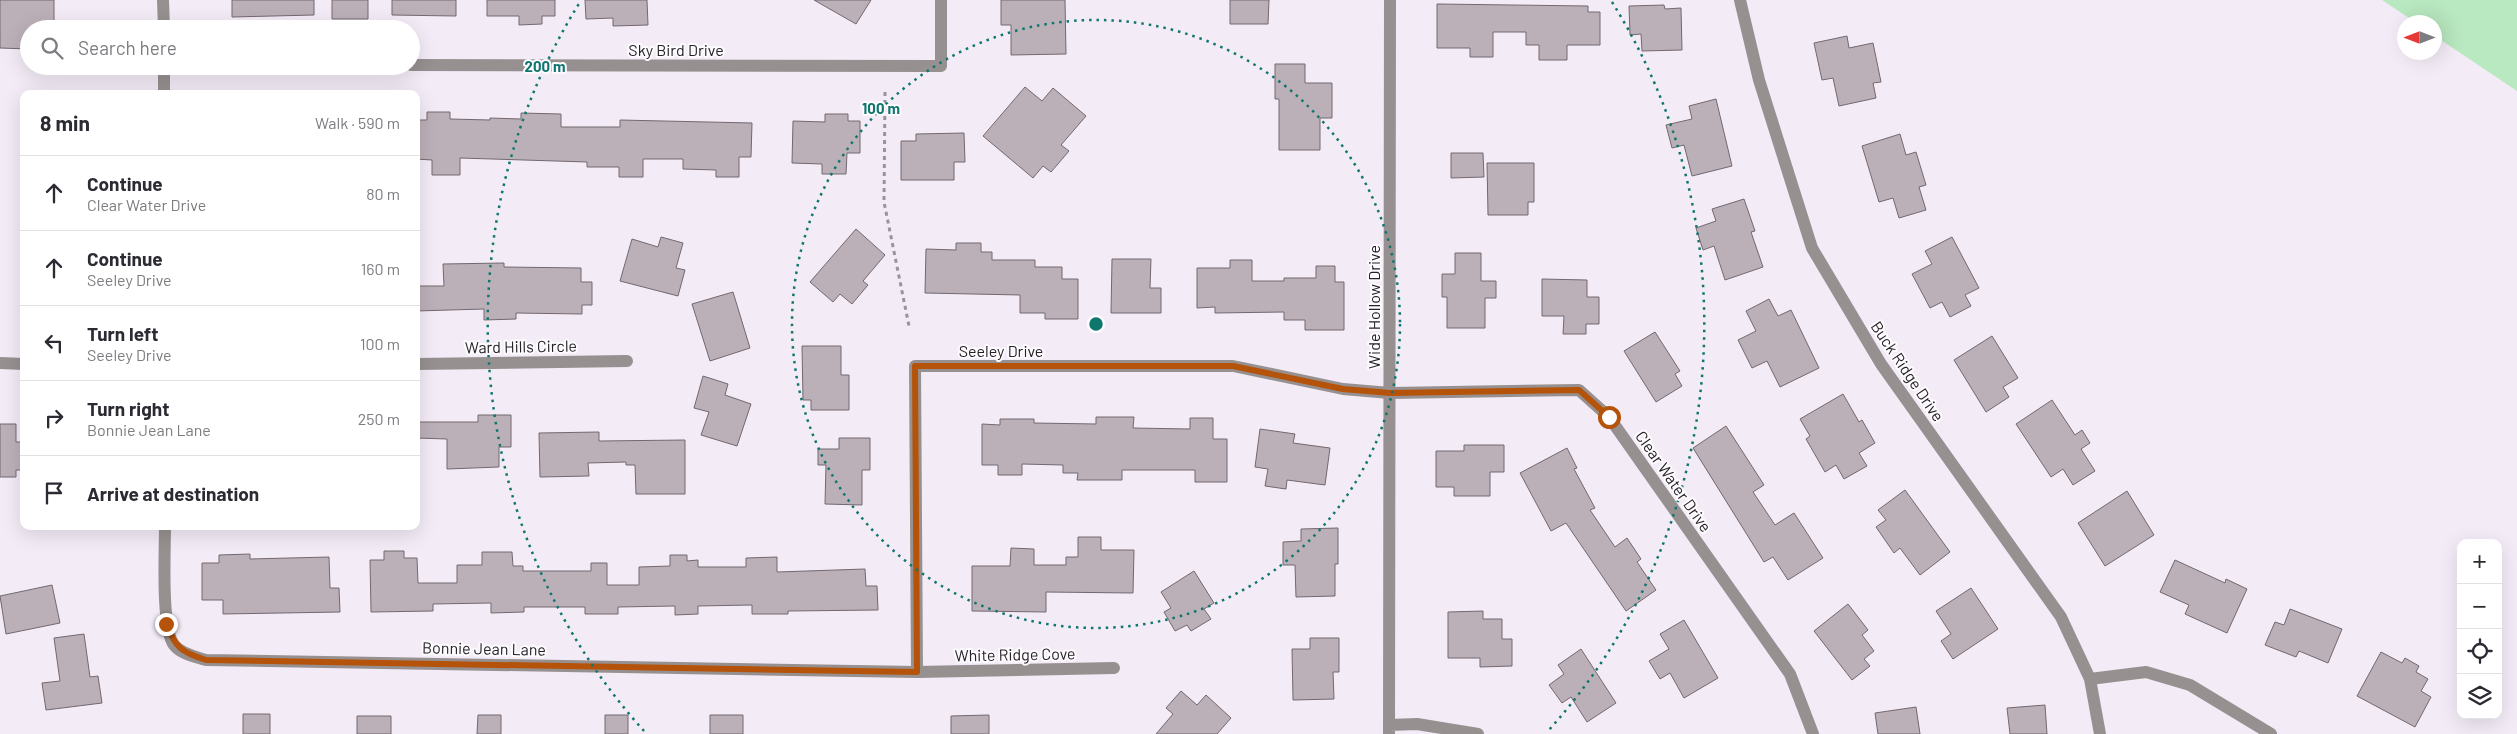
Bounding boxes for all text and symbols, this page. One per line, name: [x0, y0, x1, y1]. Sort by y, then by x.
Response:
north arrow: [2397, 15, 2442, 60]
search box: [20, 20, 420, 75]
icon: search: [38, 34, 66, 62]
text: Search here: [78, 36, 177, 59]
street label: Sky Bird Drive: [628, 40, 724, 59]
text: 200 m: [524, 57, 566, 75]
text: 100 m: [862, 99, 900, 117]
text: 8 min: [40, 110, 90, 135]
text: Walk · 590 m: [315, 113, 400, 132]
text: Continue: [87, 172, 163, 195]
icon: ahead: [40, 179, 68, 207]
text: 80 m: [366, 184, 400, 203]
text: Clear Water Drive: [87, 195, 206, 214]
street label: Wide Hollow Drive: [1364, 245, 1383, 369]
text: Continue: [87, 247, 163, 270]
icon: ahead: [40, 254, 68, 282]
text: 160 m: [361, 259, 400, 278]
text: Seeley Drive: [87, 270, 172, 289]
centre of rings: [1087, 315, 1105, 333]
street label: Buck Ridge Drive: [1868, 317, 1948, 425]
text: Turn left: [87, 322, 158, 345]
icon: left: [40, 329, 68, 357]
text: 100 m: [360, 334, 400, 353]
street label: Ward Hills Circle: [465, 336, 577, 356]
street label: Seeley Drive: [959, 341, 1043, 360]
text: Seeley Drive: [87, 345, 172, 364]
text: Turn right: [87, 397, 169, 420]
icon: right: [40, 404, 68, 432]
route start: [1598, 406, 1621, 429]
text: 250 m: [358, 409, 400, 428]
text: Bonnie Jean Lane: [87, 420, 211, 439]
street label: Clear Water Drive: [1632, 427, 1716, 535]
icon: arrive: [40, 479, 68, 507]
text: Arrive at destination: [87, 482, 259, 505]
map controls: [2457, 539, 2502, 719]
button: +: [2457, 539, 2502, 584]
button: −: [2457, 584, 2502, 629]
route end: [155, 613, 178, 636]
button: locate: [2457, 629, 2502, 674]
street label: Bonnie Jean Lane: [422, 637, 546, 659]
street label: White Ridge Cove: [954, 643, 1076, 665]
button: layers: [2457, 674, 2502, 719]

